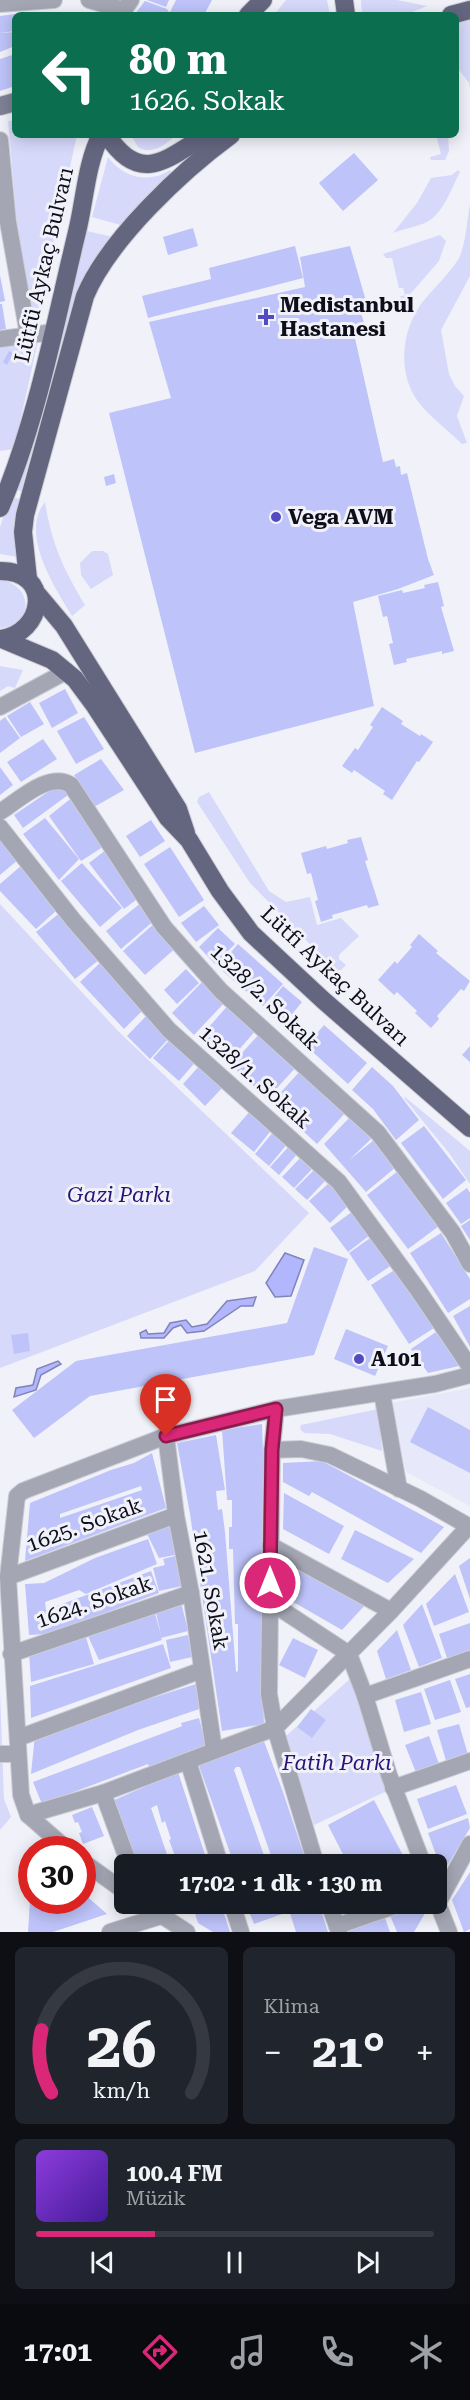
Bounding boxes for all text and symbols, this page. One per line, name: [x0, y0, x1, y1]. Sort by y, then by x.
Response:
text: 80 m: [129, 35, 227, 84]
icon: left: [30, 36, 108, 114]
text: 1626. Sokak: [129, 85, 285, 117]
street label: Lütfü Aykaç Bulvarı: [10, 165, 78, 365]
place label: Medistanbul Hastanesi: [280, 293, 414, 341]
marker: Medistanbul Hastanesi: [257, 308, 275, 326]
place label: Vega AVM: [288, 505, 394, 529]
marker: Vega AVM: [269, 510, 283, 524]
street label: Lütfi Aykaç Bulvarı: [256, 901, 414, 1051]
street label: 1328/2. Sokak: [206, 939, 324, 1055]
street label: 1328/1. Sokak: [194, 1021, 316, 1133]
park label: Gazi Parkı: [67, 1183, 171, 1207]
place label: A101: [371, 1347, 422, 1371]
marker: A101: [352, 1352, 366, 1366]
pin: [140, 1374, 191, 1436]
icon: arrive: [149, 1383, 182, 1416]
street label: 1625. Sokak: [23, 1493, 145, 1557]
street label: 1621. Sokak: [189, 1528, 233, 1652]
position arrow: [238, 1551, 302, 1615]
street label: 1624. Sokak: [33, 1571, 155, 1633]
park label: Fatih Parkı: [281, 1751, 392, 1775]
speed limit sign: 30: [18, 1836, 96, 1914]
text: 17:02 · 1 dk · 130 m: [179, 1871, 382, 1896]
text: Klima: [264, 1994, 320, 2018]
text: 26: [86, 2009, 156, 2082]
text: 21°: [312, 2025, 385, 2078]
text: −: [264, 2033, 282, 2072]
text: +: [416, 2033, 434, 2072]
text: km/h: [93, 2078, 150, 2103]
text: 100.4 FM: [126, 2161, 223, 2186]
text: Müzik: [126, 2186, 186, 2210]
icon: previous: [86, 2246, 119, 2279]
icon: pause: [218, 2246, 251, 2279]
icon: next: [351, 2246, 384, 2279]
icon: directions: [139, 2331, 181, 2373]
icon: music: [227, 2331, 269, 2373]
icon: phone: [316, 2331, 358, 2373]
icon: climate: [405, 2331, 447, 2373]
text: 17:01: [23, 2336, 92, 2368]

